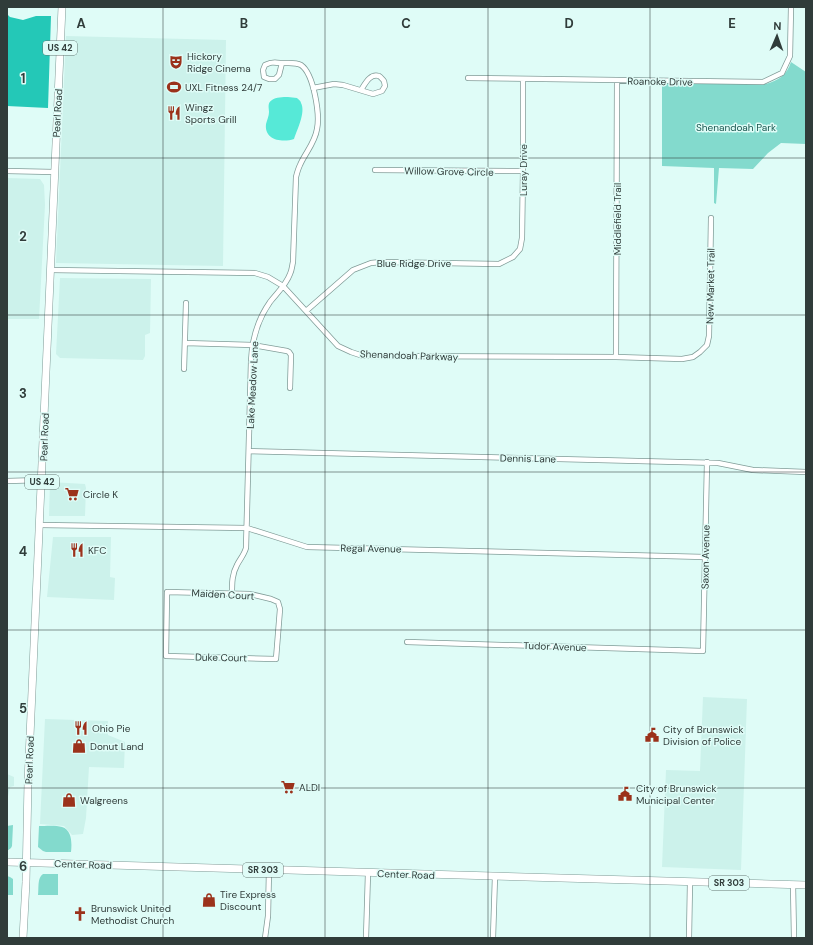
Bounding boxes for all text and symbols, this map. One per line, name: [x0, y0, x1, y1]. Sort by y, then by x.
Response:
text: A: [76, 15, 86, 32]
text: B: [240, 15, 248, 32]
text: C: [401, 15, 411, 32]
text: D: [564, 15, 574, 32]
text: E: [728, 15, 736, 32]
north arrow: [757, 16, 797, 56]
text: N: [773, 19, 782, 33]
road number: US 42: [43, 41, 77, 55]
place label: Hickory Ridge Cinema: [187, 50, 251, 75]
theatre icon: Hickory Ridge Cinema: [168, 54, 184, 70]
text: 1: [21, 70, 25, 87]
street label: Roanoke Drive: [627, 74, 693, 89]
sports icon: UXL Fitness 24/7: [166, 79, 182, 95]
place label: UXL Fitness 24/7: [185, 81, 262, 94]
street label: Pearl Road: [50, 88, 65, 138]
place label: Wingz Sports Grill: [185, 101, 236, 126]
restaurant icon: Wingz Sports Grill: [166, 105, 182, 121]
park label: Shenandoah Park: [696, 121, 776, 134]
street label: Luray Drive: [517, 144, 530, 196]
street label: Willow Grove Circle: [404, 164, 494, 179]
street label: Middlefield Trail: [611, 183, 624, 255]
text: 2: [19, 228, 27, 245]
street label: New Market Trail: [703, 248, 718, 324]
street label: Blue Ridge Drive: [377, 257, 451, 270]
street label: Lake Meadow Lane: [244, 341, 261, 429]
street label: Shenandoah Parkway: [360, 347, 459, 364]
text: 3: [19, 385, 27, 402]
street label: Pearl Road: [37, 413, 52, 461]
street label: Dennis Lane: [500, 452, 557, 465]
road number: US 42: [25, 475, 59, 489]
supermarket icon: Circle K: [64, 486, 80, 502]
place label: Circle K: [83, 488, 118, 501]
street label: Saxon Avenue: [698, 524, 713, 589]
street label: Regal Avenue: [340, 541, 402, 556]
restaurant icon: KFC: [69, 542, 85, 558]
text: 4: [19, 543, 27, 560]
place label: KFC: [88, 544, 106, 557]
street label: Maiden Court: [191, 586, 255, 603]
street label: Tudor Avenue: [523, 639, 587, 654]
street label: Duke Court: [195, 651, 247, 664]
text: 5: [19, 700, 27, 717]
restaurant icon: Ohio Pie: [73, 720, 89, 736]
place label: Ohio Pie: [92, 722, 131, 735]
place label: City of Brunswick Division of Police: [663, 723, 744, 748]
public building icon: City of Brunswick Division of Police: [644, 727, 660, 743]
street label: Pearl Road: [22, 736, 37, 784]
shop icon: Donut Land: [71, 738, 87, 754]
place label: Donut Land: [90, 740, 144, 753]
supermarket icon: ALDI: [280, 779, 296, 795]
place label: ALDI: [299, 781, 320, 794]
place label: City of Brunswick Municipal Center: [636, 782, 717, 807]
public building icon: City of Brunswick Municipal Center: [617, 786, 633, 802]
shop icon: Walgreens: [61, 792, 77, 808]
place label: Walgreens: [80, 794, 128, 807]
street label: Center Road: [54, 857, 112, 872]
text: 6: [19, 858, 27, 875]
road number: SR 303: [243, 863, 283, 877]
street label: Center Road: [377, 867, 435, 882]
road number: SR 303: [709, 876, 749, 890]
place label: Tire Express Discount: [220, 888, 276, 913]
shop icon: Tire Express Discount: [201, 892, 217, 908]
place label: Brunswick United Methodist Church: [91, 902, 174, 927]
church icon: Brunswick United Methodist Church: [72, 906, 88, 922]

